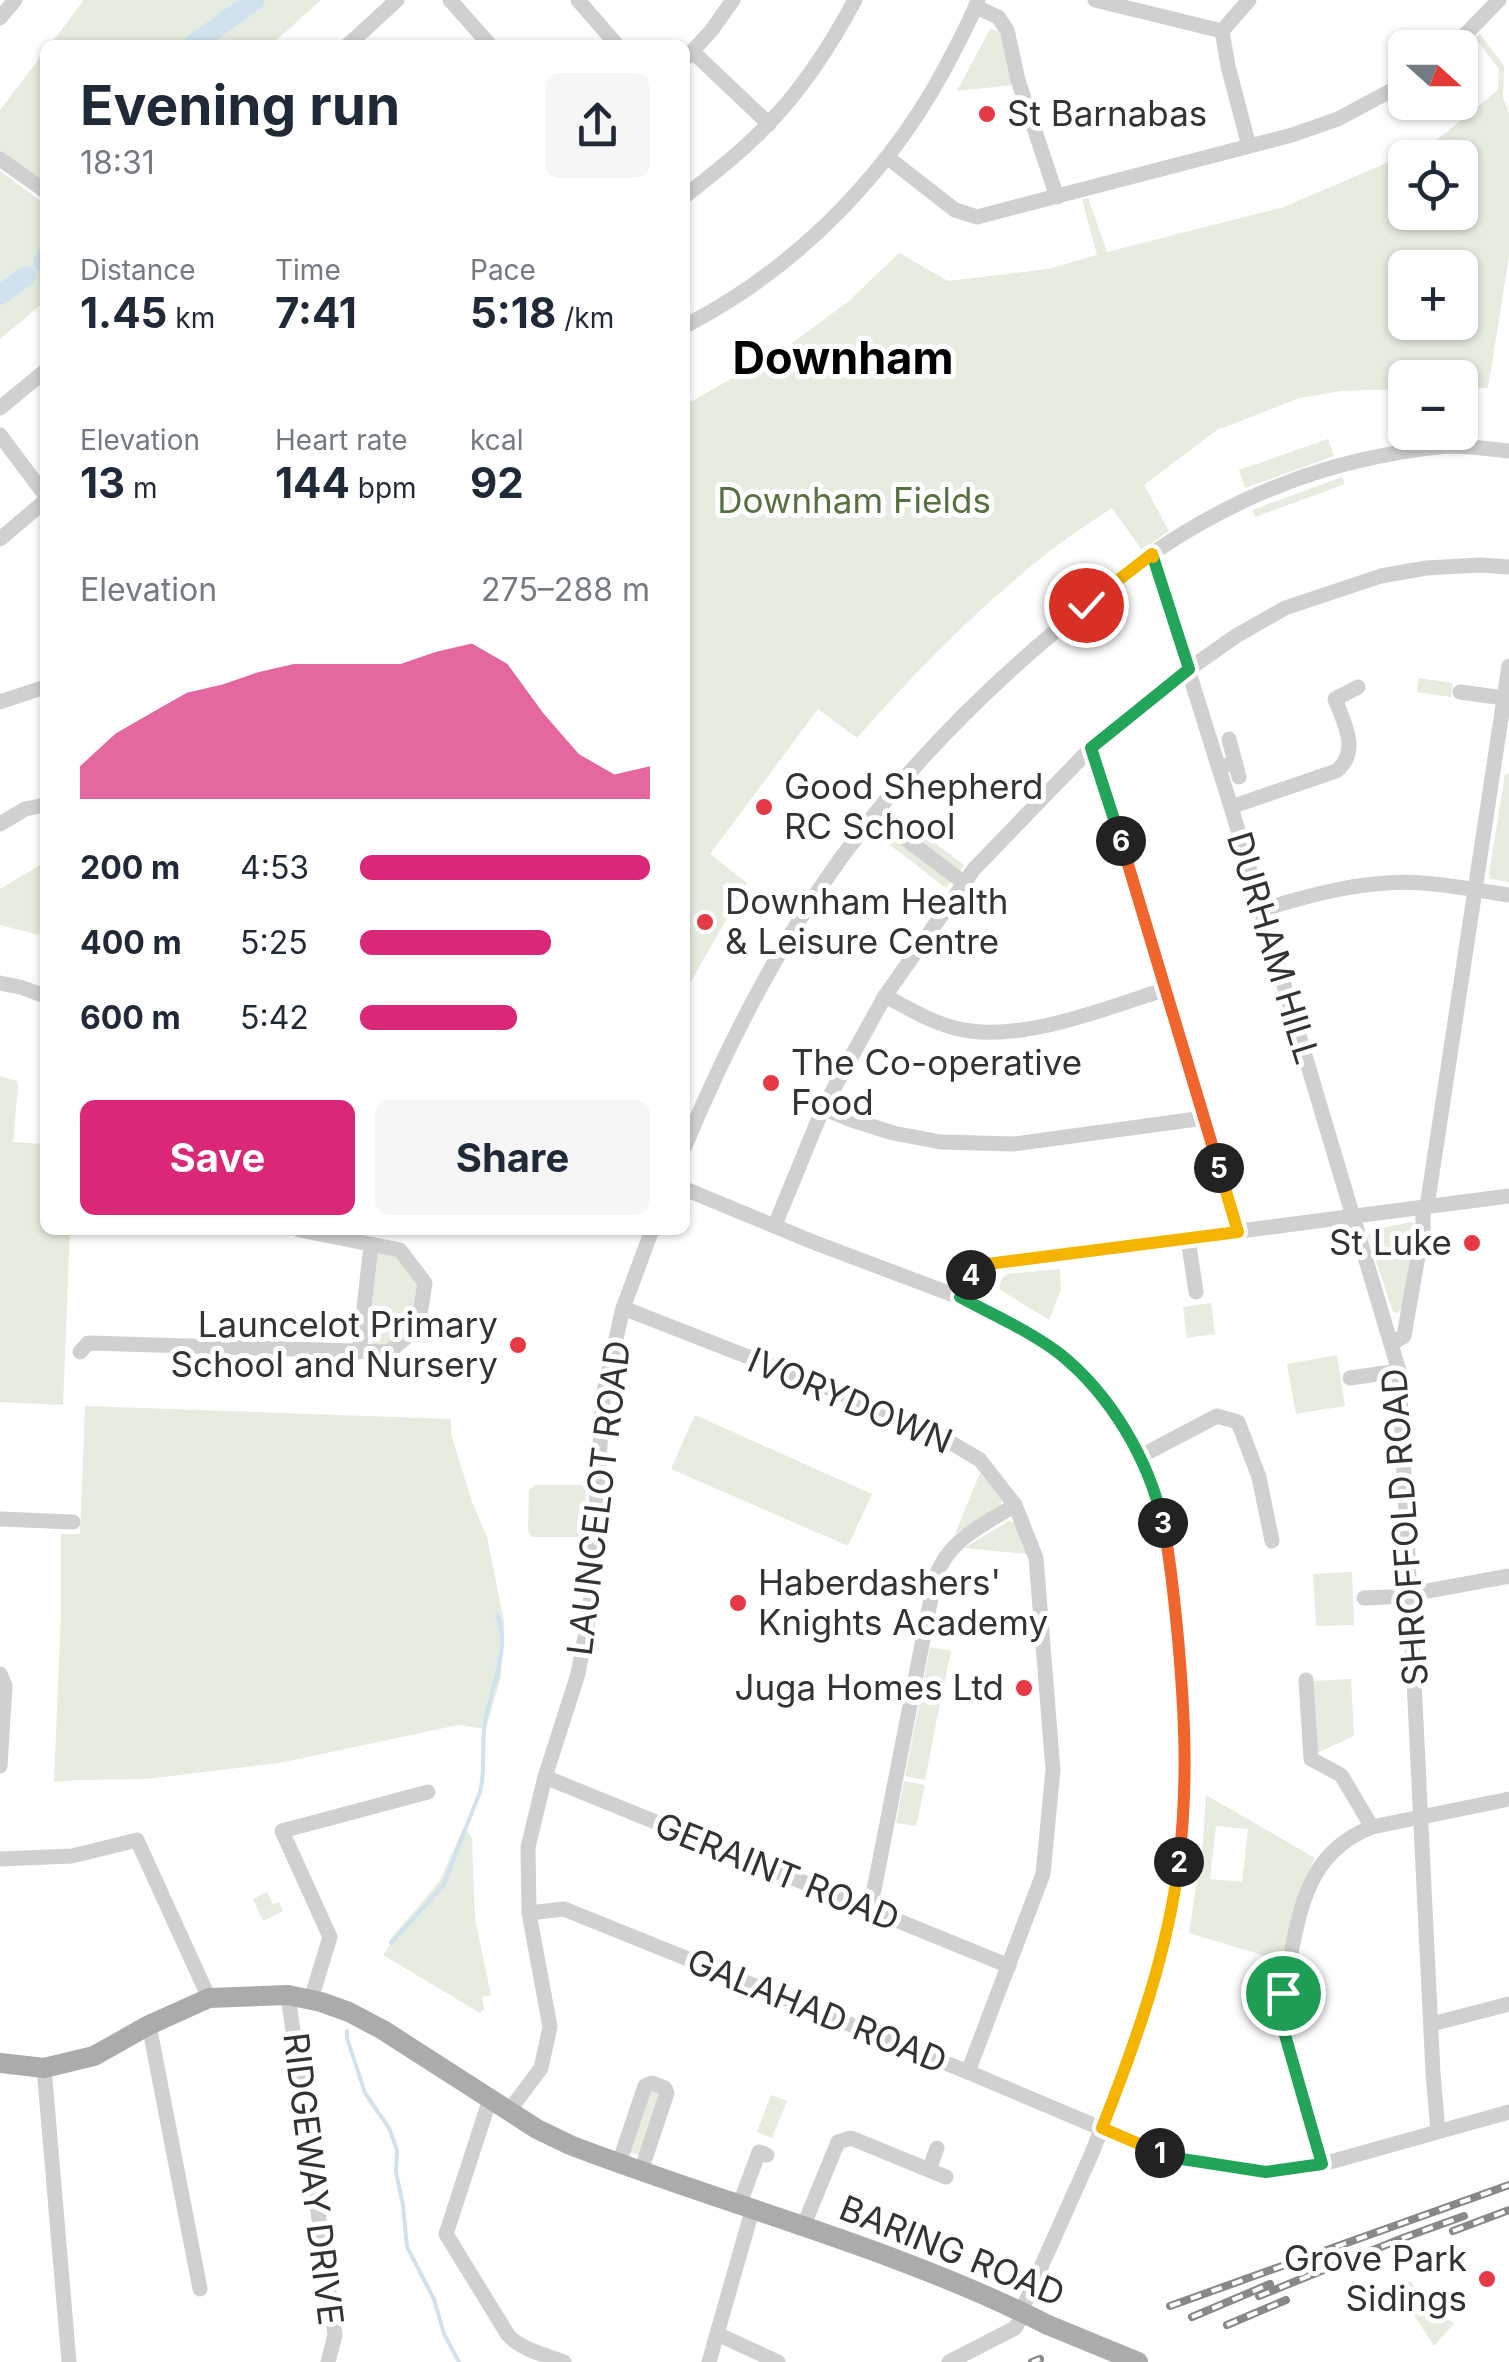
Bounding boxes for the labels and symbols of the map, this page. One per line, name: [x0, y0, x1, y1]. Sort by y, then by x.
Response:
north arrow: [1388, 30, 1478, 120]
place label: St Barnabas: [1007, 92, 1207, 134]
marker: St Barnabas: [976, 103, 998, 125]
district label: Downham: [733, 330, 953, 385]
park label: Downham Fields: [717, 479, 991, 521]
pin: [1044, 563, 1129, 648]
place label: Good Shepherd RC School: [784, 765, 1043, 847]
marker: Good Shepherd RC School: [753, 796, 775, 818]
pin: 6: [1096, 816, 1146, 866]
street label: DURHAM HILL: [1219, 827, 1329, 1069]
place label: Downham Health & Leisure Centre: [725, 880, 1008, 962]
marker: Downham Health & Leisure Centre: [694, 911, 716, 933]
place label: The Co-operative Food: [791, 1041, 1082, 1123]
marker: The Co-operative Food: [760, 1072, 782, 1094]
pin: 5: [1194, 1143, 1244, 1193]
place label: St Luke: [1329, 1221, 1452, 1263]
marker: St Luke: [1461, 1232, 1483, 1254]
pin: 4: [946, 1250, 996, 1300]
place label: Launcelot Primary School and Nursery: [170, 1303, 498, 1385]
marker: Launcelot Primary School and Nursery: [507, 1334, 529, 1356]
street label: LAUNCELOT ROAD: [558, 1338, 638, 1658]
street label: IVORYDOWN: [742, 1338, 959, 1462]
street label: SHROFFOLD ROAD: [1372, 1367, 1436, 1687]
pin: 3: [1138, 1498, 1188, 1548]
place label: Haberdashers' Knights Academy: [758, 1561, 1048, 1643]
marker: Haberdashers' Knights Academy: [727, 1592, 749, 1614]
place label: Juga Homes Ltd: [734, 1666, 1004, 1708]
marker: Juga Homes Ltd: [1013, 1677, 1035, 1699]
street label: GERAINT ROAD: [649, 1803, 906, 1939]
pin: 2: [1154, 1837, 1204, 1887]
street label: GALAHAD ROAD: [681, 1939, 953, 2081]
pin: [1241, 1951, 1326, 2036]
street label: RIDGEWAY DRIVE: [275, 2030, 353, 2328]
pin: 1: [1135, 2128, 1185, 2178]
street label: BARING ROAD: [834, 2186, 1071, 2314]
place label: Grove Park Sidings: [1284, 2237, 1467, 2319]
marker: Grove Park Sidings: [1476, 2268, 1498, 2290]

